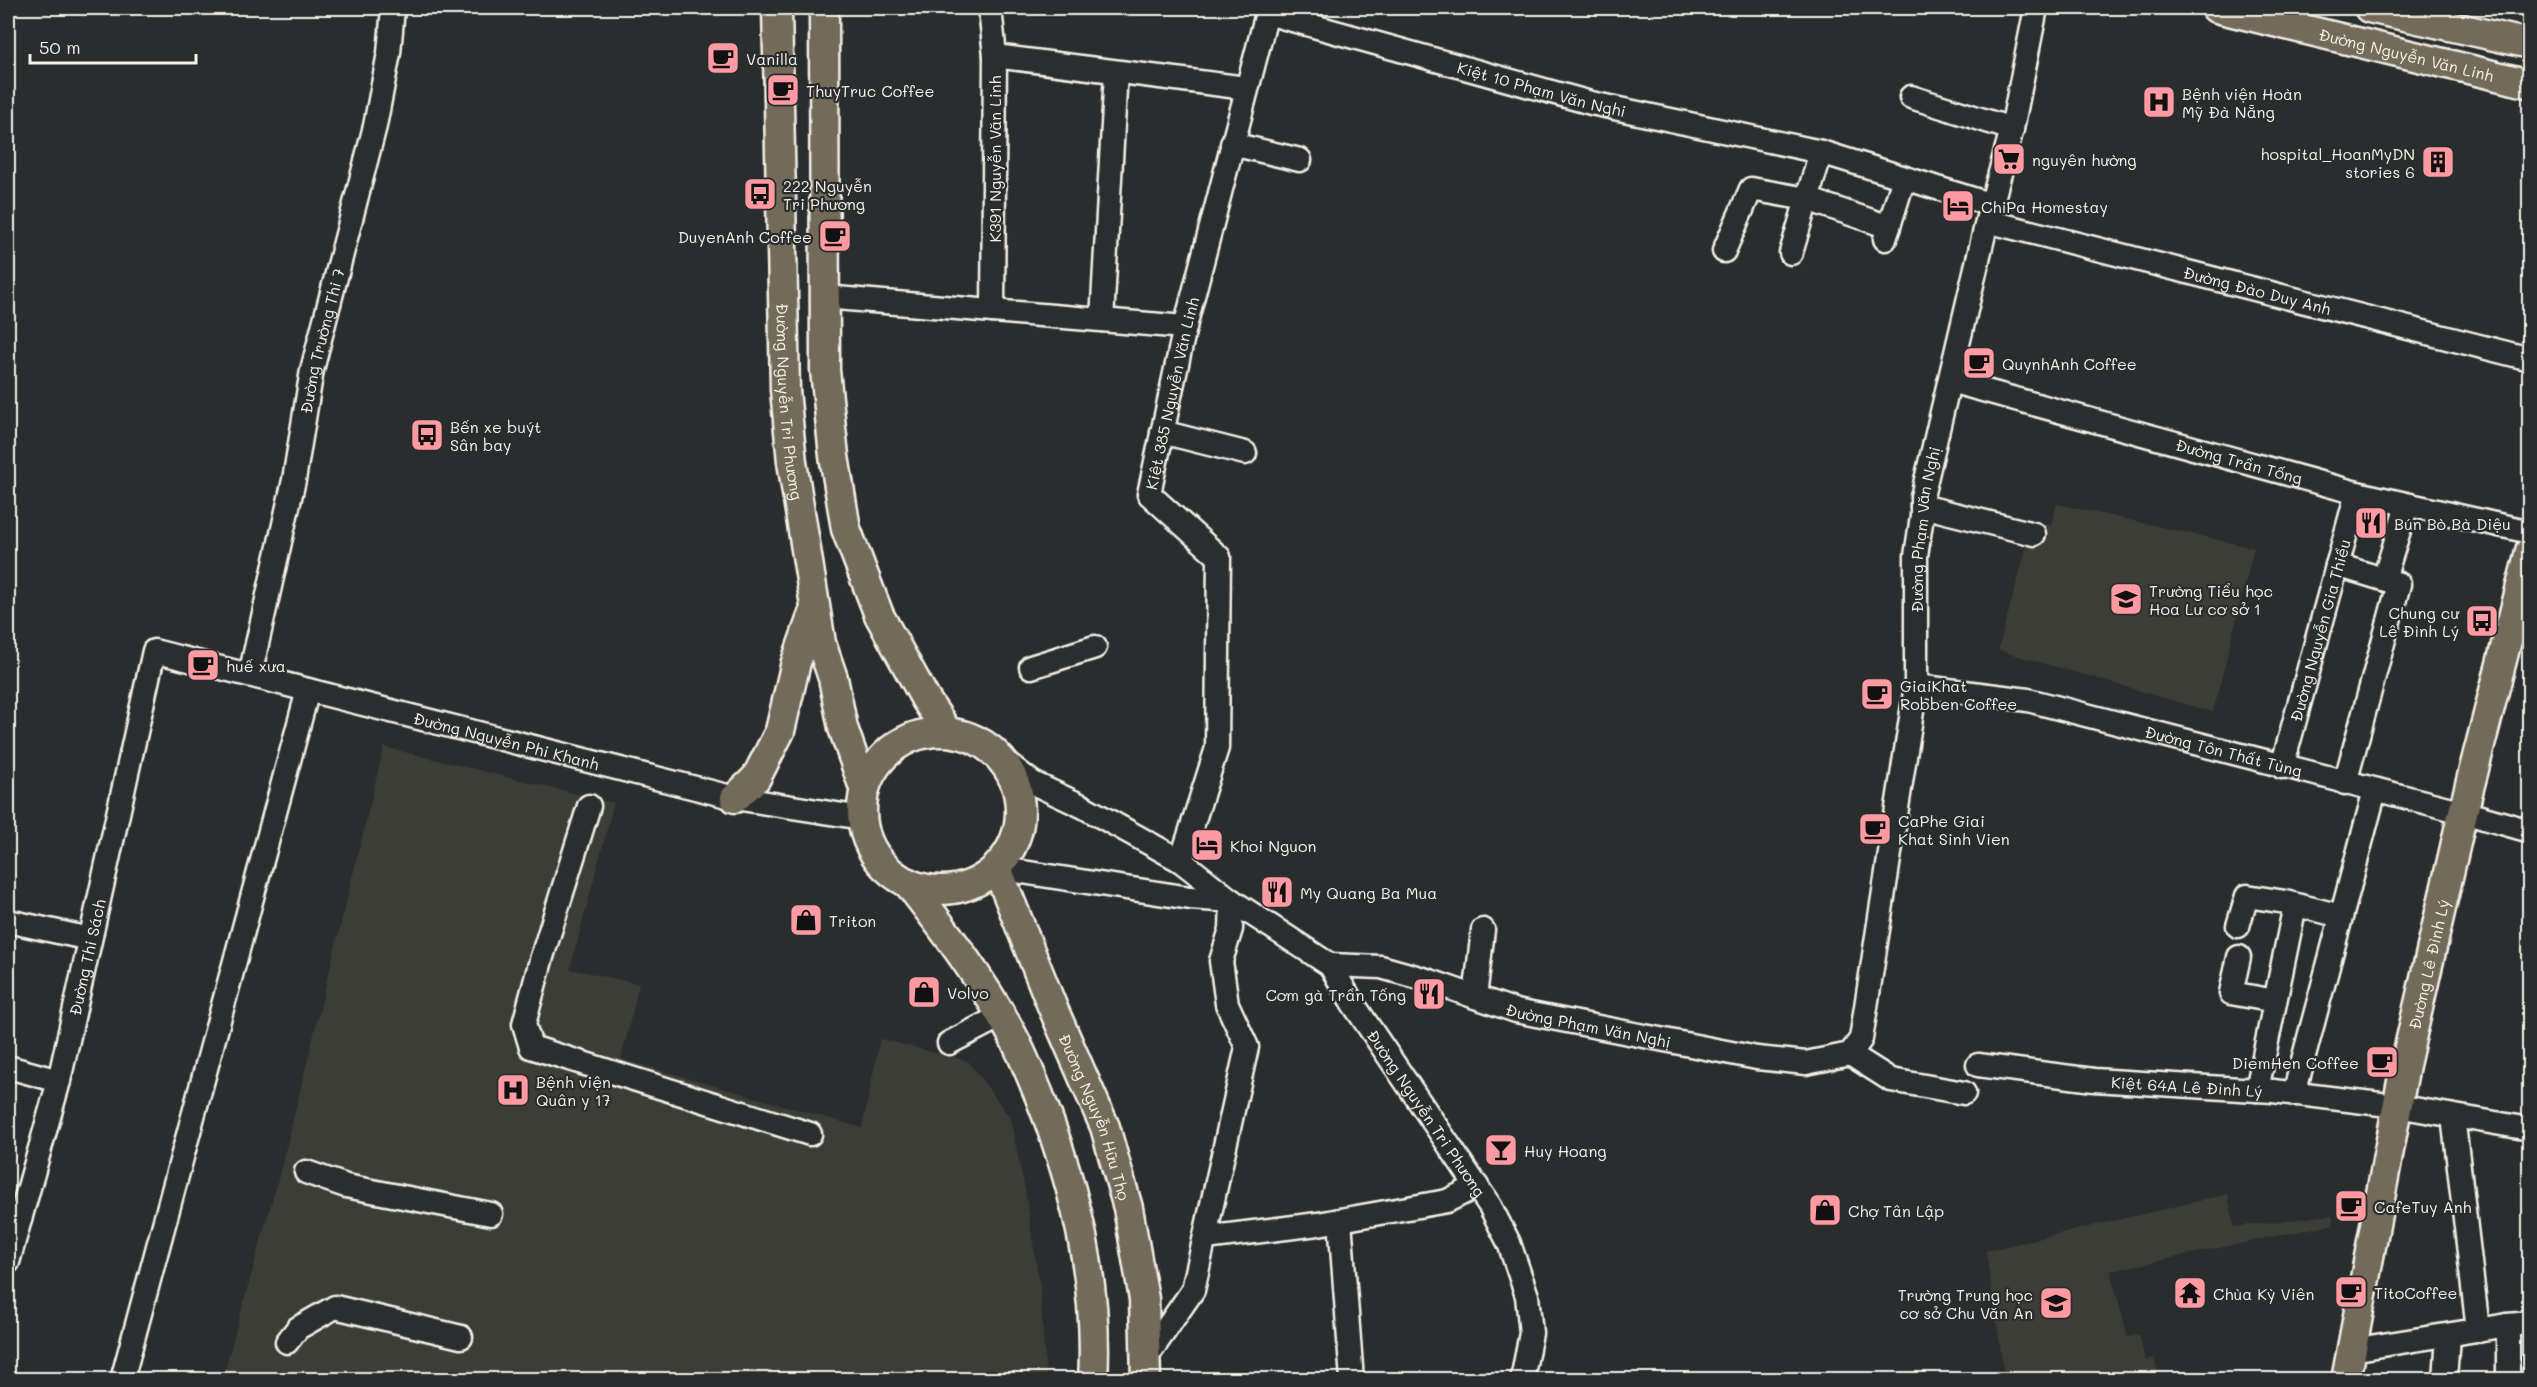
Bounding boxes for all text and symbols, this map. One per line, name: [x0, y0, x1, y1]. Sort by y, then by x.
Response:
street label: Đường Nguyễn Văn Linh: [2317, 23, 2496, 85]
scale bar: [30, 27, 196, 65]
text: 50 m: [39, 35, 81, 59]
cafe icon: Vanilla: [705, 40, 741, 76]
place label: Vanilla: [746, 48, 798, 69]
street label: Kiệt 10 Phạm Văn Nghi: [1455, 56, 1628, 121]
cafe icon: ThuyTruc Coffee: [765, 72, 801, 108]
street label: K391 Nguyễn Văn Linh: [984, 75, 1005, 243]
place label: ThuyTruc Coffee: [806, 80, 934, 101]
place label: Bệnh viện Hoàn Mỹ Đà Nẵng: [2182, 83, 2302, 122]
hospital icon: Bệnh viện Hoàn Mỹ Đà Nẵng: [2141, 84, 2177, 120]
supermarket icon: nguyên hường: [1991, 141, 2027, 177]
place label: hospital_HoanMyDN stories 6: [2260, 143, 2415, 182]
building icon: hospital_HoanMyDN stories 6: [2420, 144, 2456, 180]
place label: nguyên hường: [2032, 149, 2137, 170]
place label: 222 Nguyễn Tri Phương: [783, 175, 872, 214]
bus stop icon: 222 Nguyễn Tri Phương: [742, 176, 778, 212]
hotel icon: ChiPa Homestay: [1940, 188, 1976, 224]
place label: ChiPa Homestay: [1981, 196, 2108, 217]
cafe icon: DuyenAnh Coffee: [817, 218, 853, 254]
place label: DuyenAnh Coffee: [678, 226, 812, 247]
street label: Đường Đào Duy Anh: [2181, 261, 2333, 319]
street label: Đường Trường Thi 7: [295, 266, 348, 415]
street label: Kiệt 385 Nguyễn Văn Linh: [1140, 295, 1203, 491]
street label: Đường Nguyễn Tri Phương: [773, 303, 808, 501]
cafe icon: QuynhAnh Coffee: [1961, 345, 1997, 381]
place label: QuynhAnh Coffee: [2002, 353, 2137, 374]
place label: Bến xe buýt Sân bay: [450, 416, 541, 455]
bus stop icon: Bến xe buýt Sân bay: [409, 417, 445, 453]
street label: Đường Trần Tống: [2173, 433, 2305, 488]
street label: Đường Phạm Văn Nghị: [1905, 444, 1944, 613]
restaurant icon: Bún Bò Bà Diệu: [2353, 505, 2389, 541]
place label: Bún Bò Bà Diệu: [2394, 513, 2511, 534]
street label: Đường Nguyễn Gia Thiều: [2284, 536, 2355, 724]
place label: Trường Tiểu học Hoa Lư cơ sở 1: [2149, 580, 2273, 619]
school or university icon: Trường Tiểu học Hoa Lư cơ sở 1: [2108, 581, 2144, 617]
place label: Chung cư Lê Đình Lý: [2379, 602, 2460, 641]
bus stop icon: Chung cư Lê Đình Lý: [2464, 603, 2500, 639]
cafe icon: huế xưa: [185, 647, 221, 683]
place label: huế xưa: [226, 655, 286, 676]
place label: GiaiKhat Robben Coffee: [1900, 675, 2017, 714]
cafe icon: GiaiKhat Robben Coffee: [1859, 676, 1895, 712]
street label: Đường Nguyễn Phi Khanh: [411, 707, 601, 774]
street label: Đường Tôn Thất Tùng: [2143, 720, 2305, 781]
place label: CaPhe Giai Khat Sinh Vien: [1898, 810, 2010, 849]
cafe icon: CaPhe Giai Khat Sinh Vien: [1857, 811, 1893, 847]
hotel icon: Khoi Nguon: [1189, 827, 1225, 863]
place label: Khoi Nguon: [1230, 835, 1316, 856]
restaurant icon: My Quang Ba Mua: [1259, 874, 1295, 910]
place label: My Quang Ba Mua: [1300, 882, 1437, 903]
street label: Đường Thi Sách: [63, 897, 109, 1017]
street label: Đường Lê Đình Lý: [2403, 897, 2453, 1031]
shop icon: Triton: [788, 902, 824, 938]
place label: Triton: [829, 910, 876, 931]
shop icon: Volvo: [906, 974, 942, 1010]
restaurant icon: Cơm gà Trần Tống: [1411, 976, 1447, 1012]
place label: Volvo: [947, 982, 989, 1003]
place label: Cơm gà Trần Tống: [1265, 984, 1406, 1005]
street label: Đường Phạm Văn Nghị: [1503, 998, 1673, 1052]
street label: Đường Nguyễn Tri Phương: [1363, 1025, 1491, 1201]
street label: Đường Nguyễn Hữu Thọ: [1055, 1030, 1136, 1203]
cafe icon: DiemHen Coffee: [2364, 1044, 2400, 1080]
place label: DiemHen Coffee: [2232, 1052, 2359, 1073]
place label: Bệnh viện Quân y 17: [536, 1071, 611, 1110]
street label: Kiệt 64A Lê Đình Lý: [2110, 1071, 2263, 1101]
hospital icon: Bệnh viện Quân y 17: [495, 1072, 531, 1108]
bar icon: Huy Hoang: [1483, 1132, 1519, 1168]
place label: Huy Hoang: [1524, 1140, 1607, 1161]
cafe icon: CafeTuy Anh: [2333, 1188, 2369, 1224]
shop icon: Chợ Tân Lập: [1807, 1192, 1843, 1228]
place label: CafeTuy Anh: [2374, 1196, 2472, 1217]
place label: Chợ Tân Lập: [1848, 1200, 1944, 1221]
cafe icon: TitoCoffee: [2333, 1274, 2369, 1310]
temple icon: Chùa Kỳ Viên: [2172, 1275, 2208, 1311]
place label: TitoCoffee: [2374, 1282, 2458, 1303]
place label: Chùa Kỳ Viên: [2213, 1283, 2314, 1304]
place label: Trường Trung học cơ sở Chu Văn An: [1898, 1284, 2033, 1323]
school or university icon: Trường Trung học cơ sở Chu Văn An: [2038, 1285, 2074, 1321]

